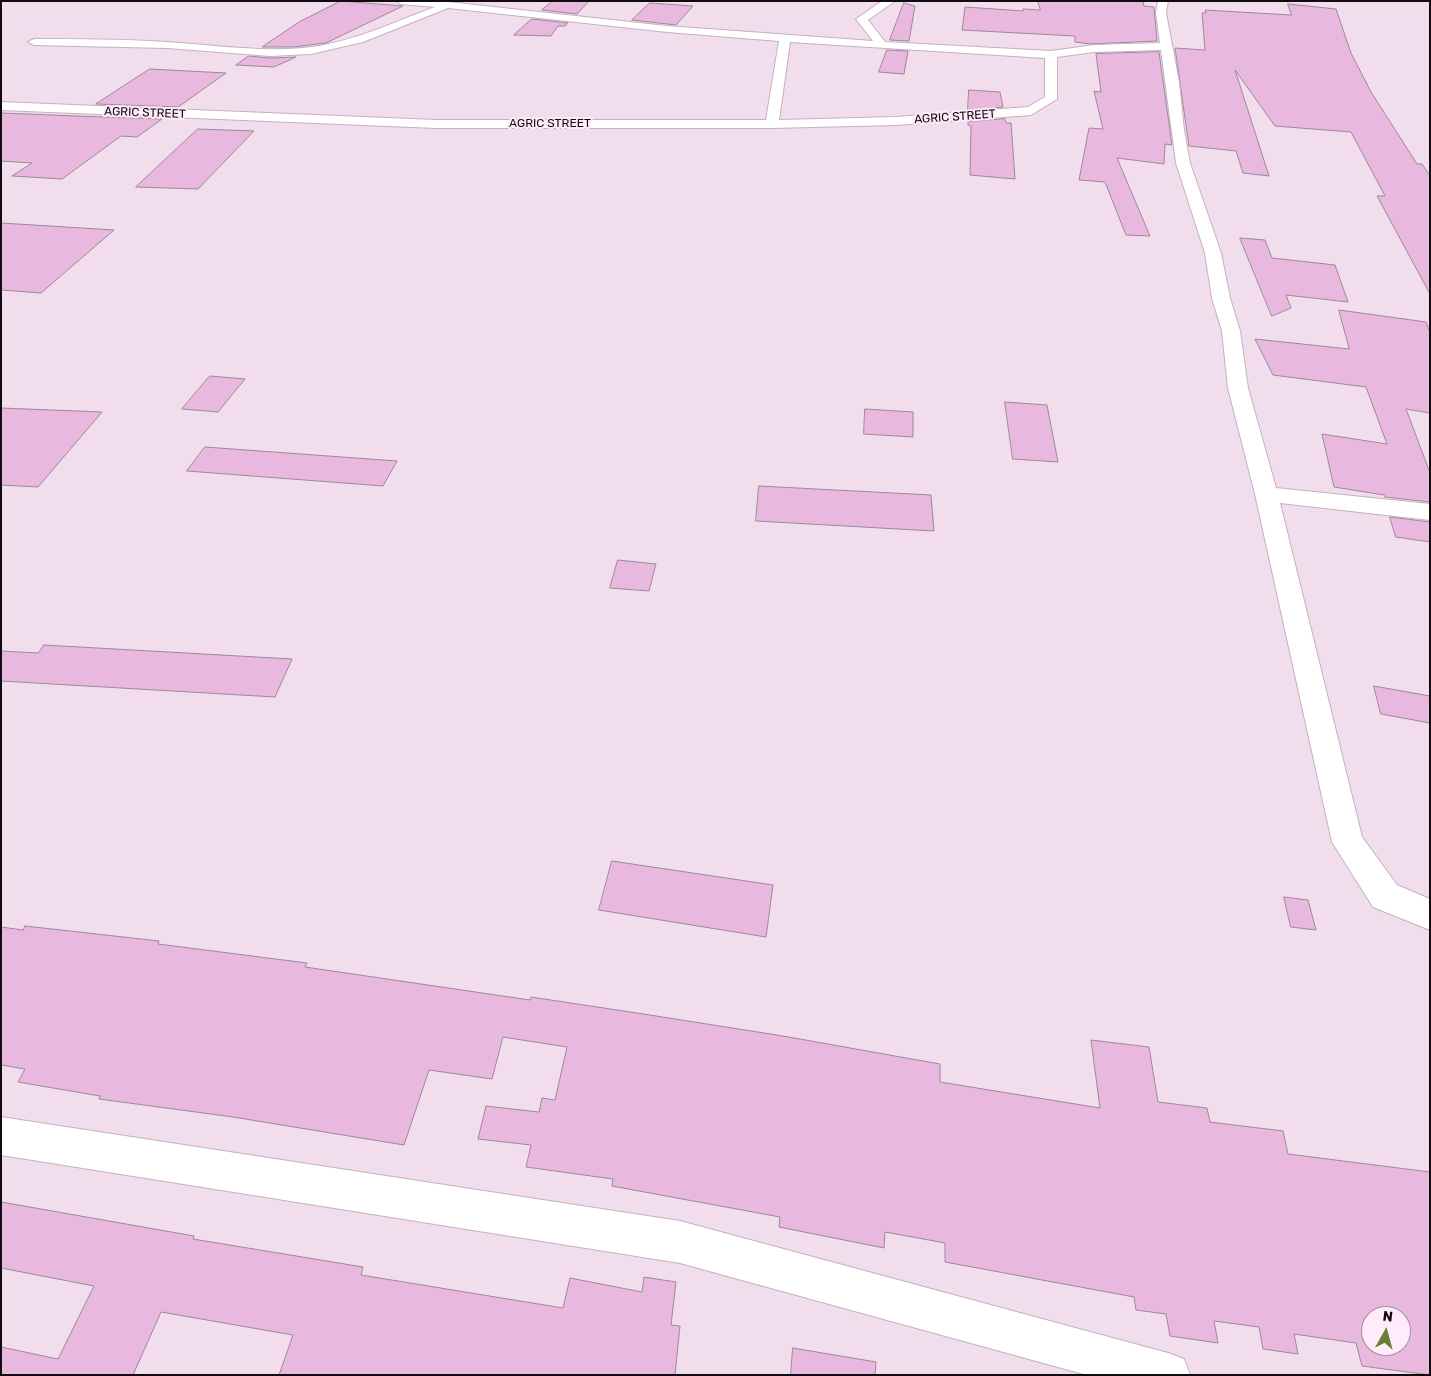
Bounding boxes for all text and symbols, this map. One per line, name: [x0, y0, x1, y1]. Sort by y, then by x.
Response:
street label: AGRIC STREET: [104, 104, 186, 122]
street label: AGRIC STREET: [914, 107, 996, 127]
street label: AGRIC STREET: [509, 117, 591, 131]
north arrow: [1361, 1306, 1411, 1356]
text: N: [1382, 1308, 1394, 1326]

